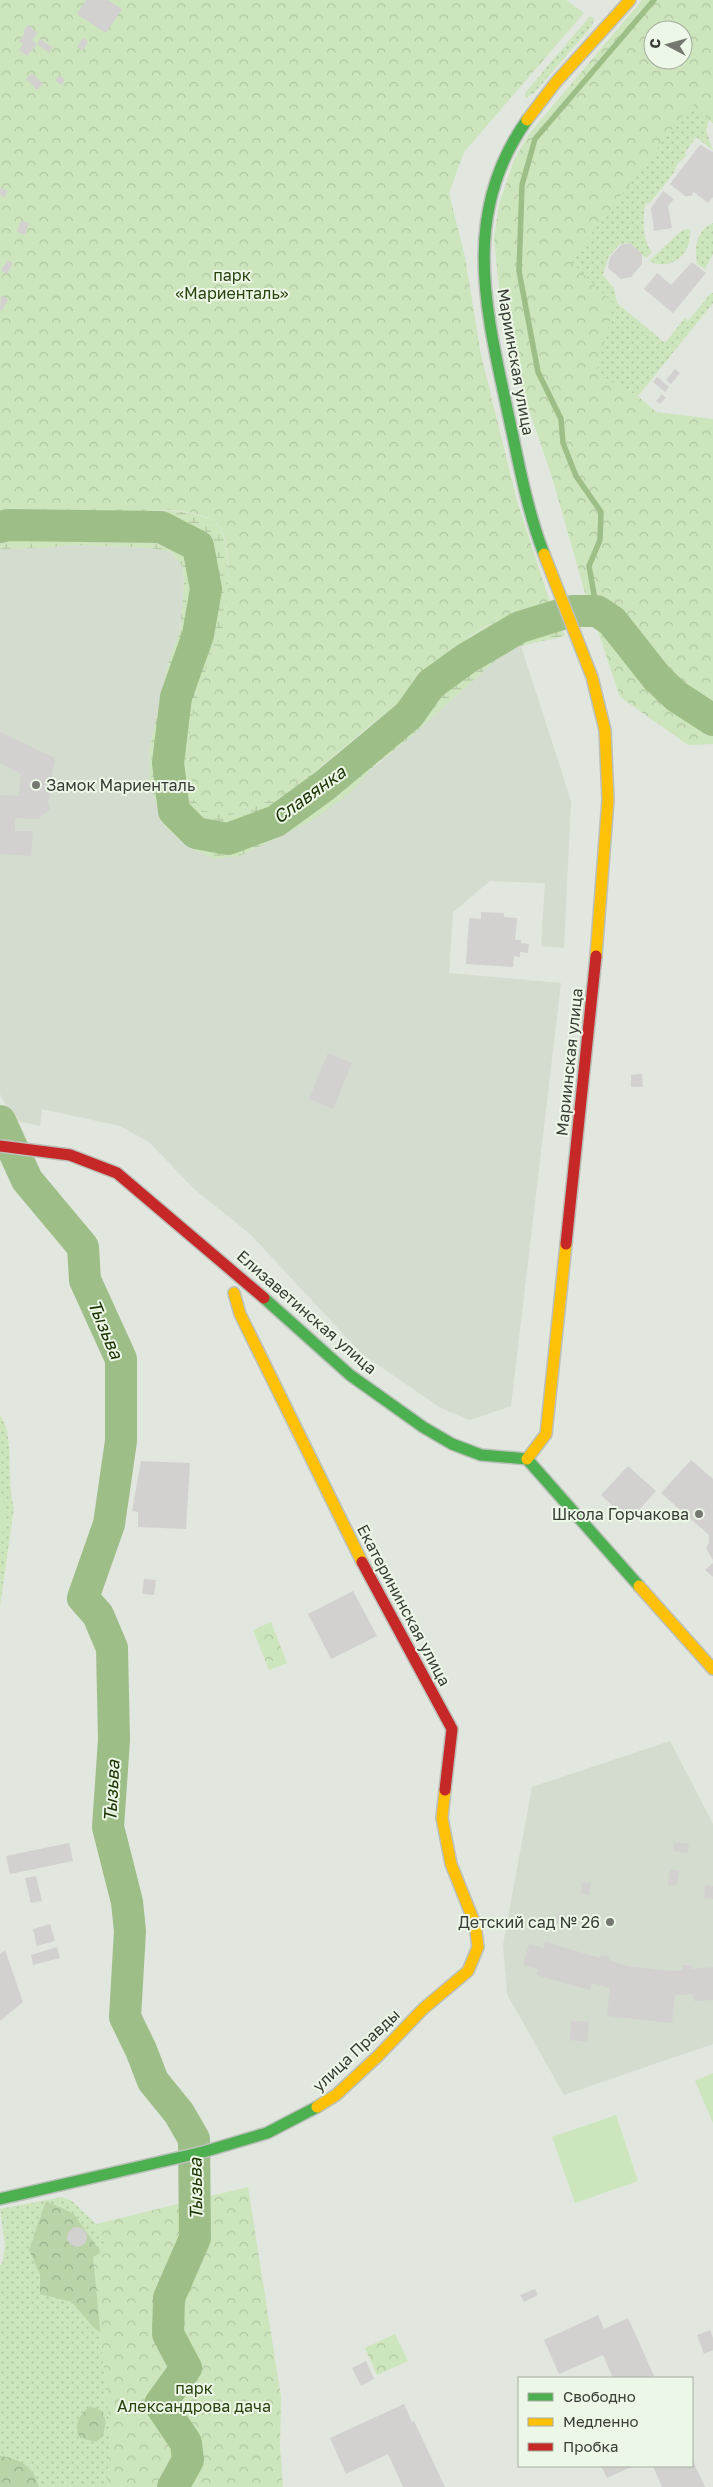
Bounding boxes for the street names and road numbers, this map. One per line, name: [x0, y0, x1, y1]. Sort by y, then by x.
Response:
street label: Мариинская улица: [493, 287, 539, 437]
street label: Мариинская улица: [551, 987, 587, 1137]
street label: Елизаветинская улица: [233, 1246, 381, 1378]
street label: Екатерининская улица: [353, 1521, 455, 1689]
street label: улица Правды: [308, 2004, 404, 2096]

